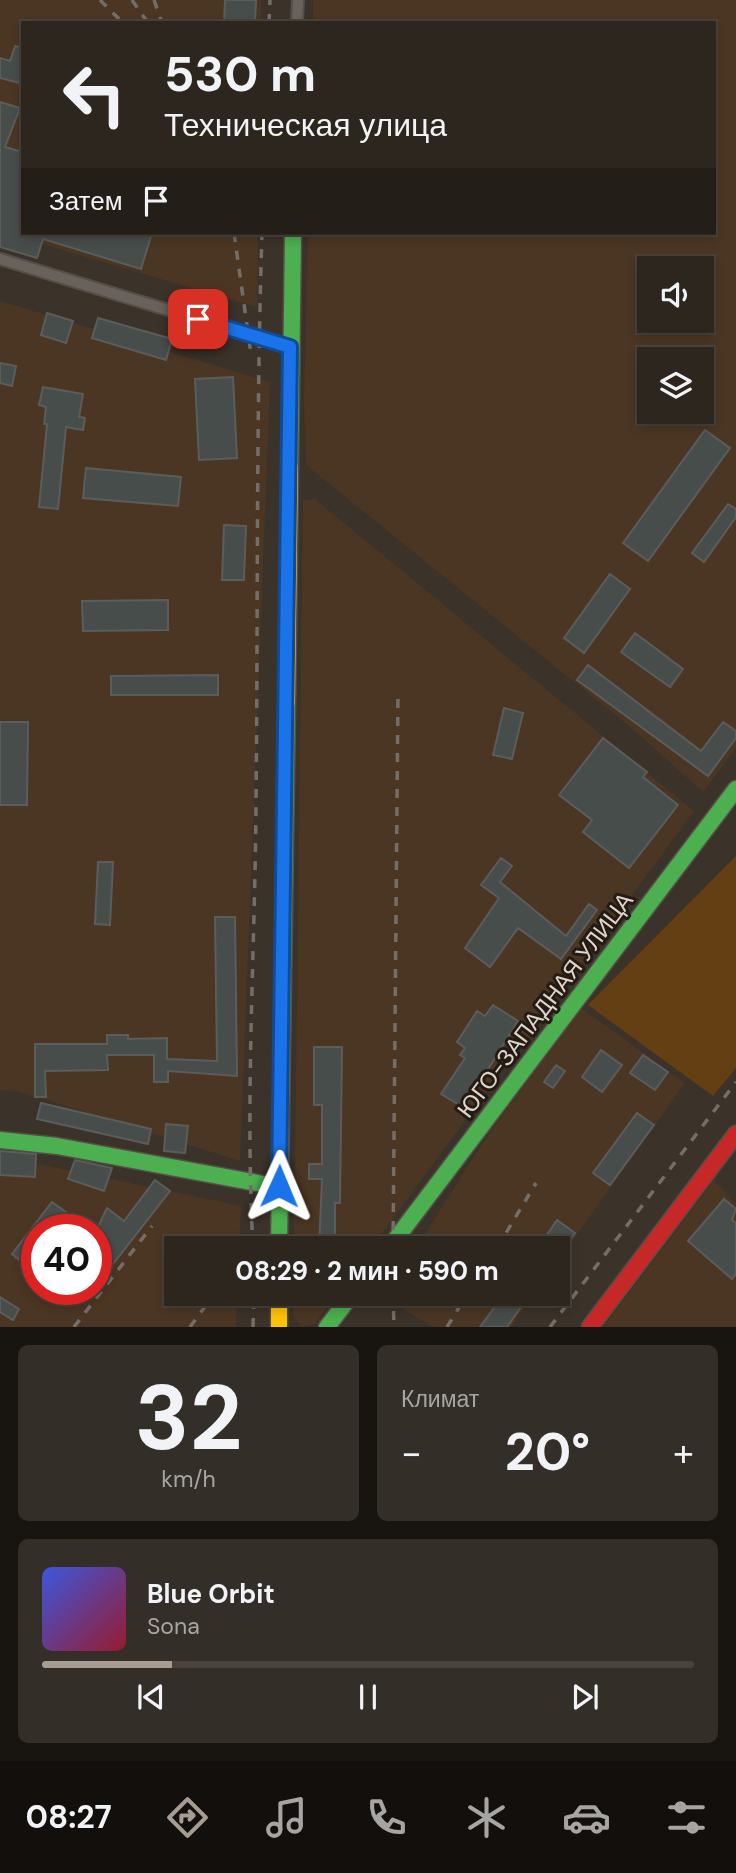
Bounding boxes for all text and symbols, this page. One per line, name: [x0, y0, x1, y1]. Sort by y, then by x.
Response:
text: 530 m: [164, 42, 316, 106]
icon: left: [49, 49, 140, 140]
text: Техническая улица: [164, 104, 447, 146]
icon: arrive: [137, 182, 175, 220]
text: Затем: [49, 184, 123, 218]
map controls: [637, 256, 714, 424]
button: sound: [637, 256, 714, 333]
pin: [168, 289, 228, 349]
icon: arrive: [179, 300, 217, 338]
button: layers: [637, 347, 714, 424]
street label: ЮГО-ЗАПАДНАЯ УЛИЦА: [450, 886, 640, 1124]
position arrow: [242, 1149, 316, 1223]
speed limit sign: 40: [21, 1214, 112, 1305]
text: 08:29 · 2 мин · 590 m: [235, 1254, 499, 1288]
text: 32: [135, 1359, 242, 1477]
text: Климат: [401, 1384, 479, 1414]
text: 20°: [505, 1418, 590, 1486]
text: −: [401, 1428, 422, 1478]
text: +: [673, 1428, 694, 1478]
text: km/h: [161, 1464, 216, 1494]
text: Blue Orbit: [147, 1577, 275, 1611]
text: Sona: [147, 1611, 200, 1641]
icon: previous: [132, 1678, 170, 1716]
icon: pause: [349, 1678, 387, 1716]
icon: next: [566, 1678, 604, 1716]
icon: directions: [163, 1793, 212, 1842]
icon: music: [262, 1793, 311, 1842]
icon: phone: [362, 1793, 411, 1842]
icon: climate: [462, 1793, 511, 1842]
icon: car: [562, 1793, 611, 1842]
icon: filters: [662, 1793, 711, 1842]
text: 08:27: [25, 1796, 112, 1838]

